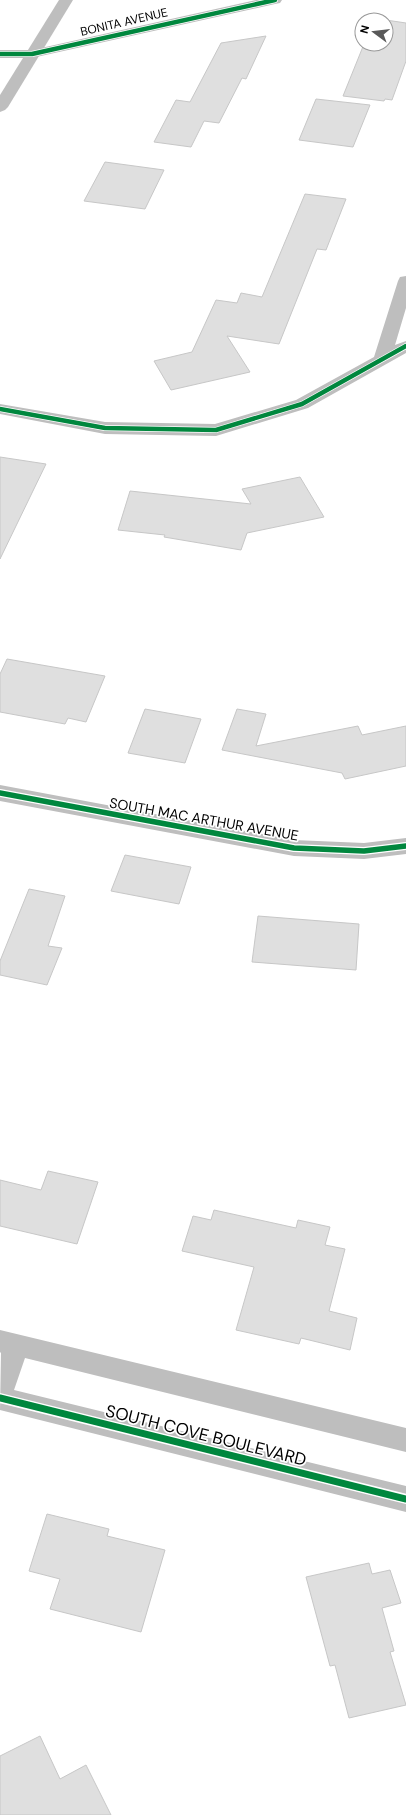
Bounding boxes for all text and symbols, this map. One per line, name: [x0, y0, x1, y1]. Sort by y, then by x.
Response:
street label: BONITA AVENUE: [79, 4, 169, 40]
north arrow: [354, 12, 394, 52]
text: N: [357, 24, 372, 35]
street label: SOUTH MAC ARTHUR AVENUE: [108, 793, 300, 845]
street label: SOUTH COVE BOULEVARD: [103, 1399, 309, 1471]

